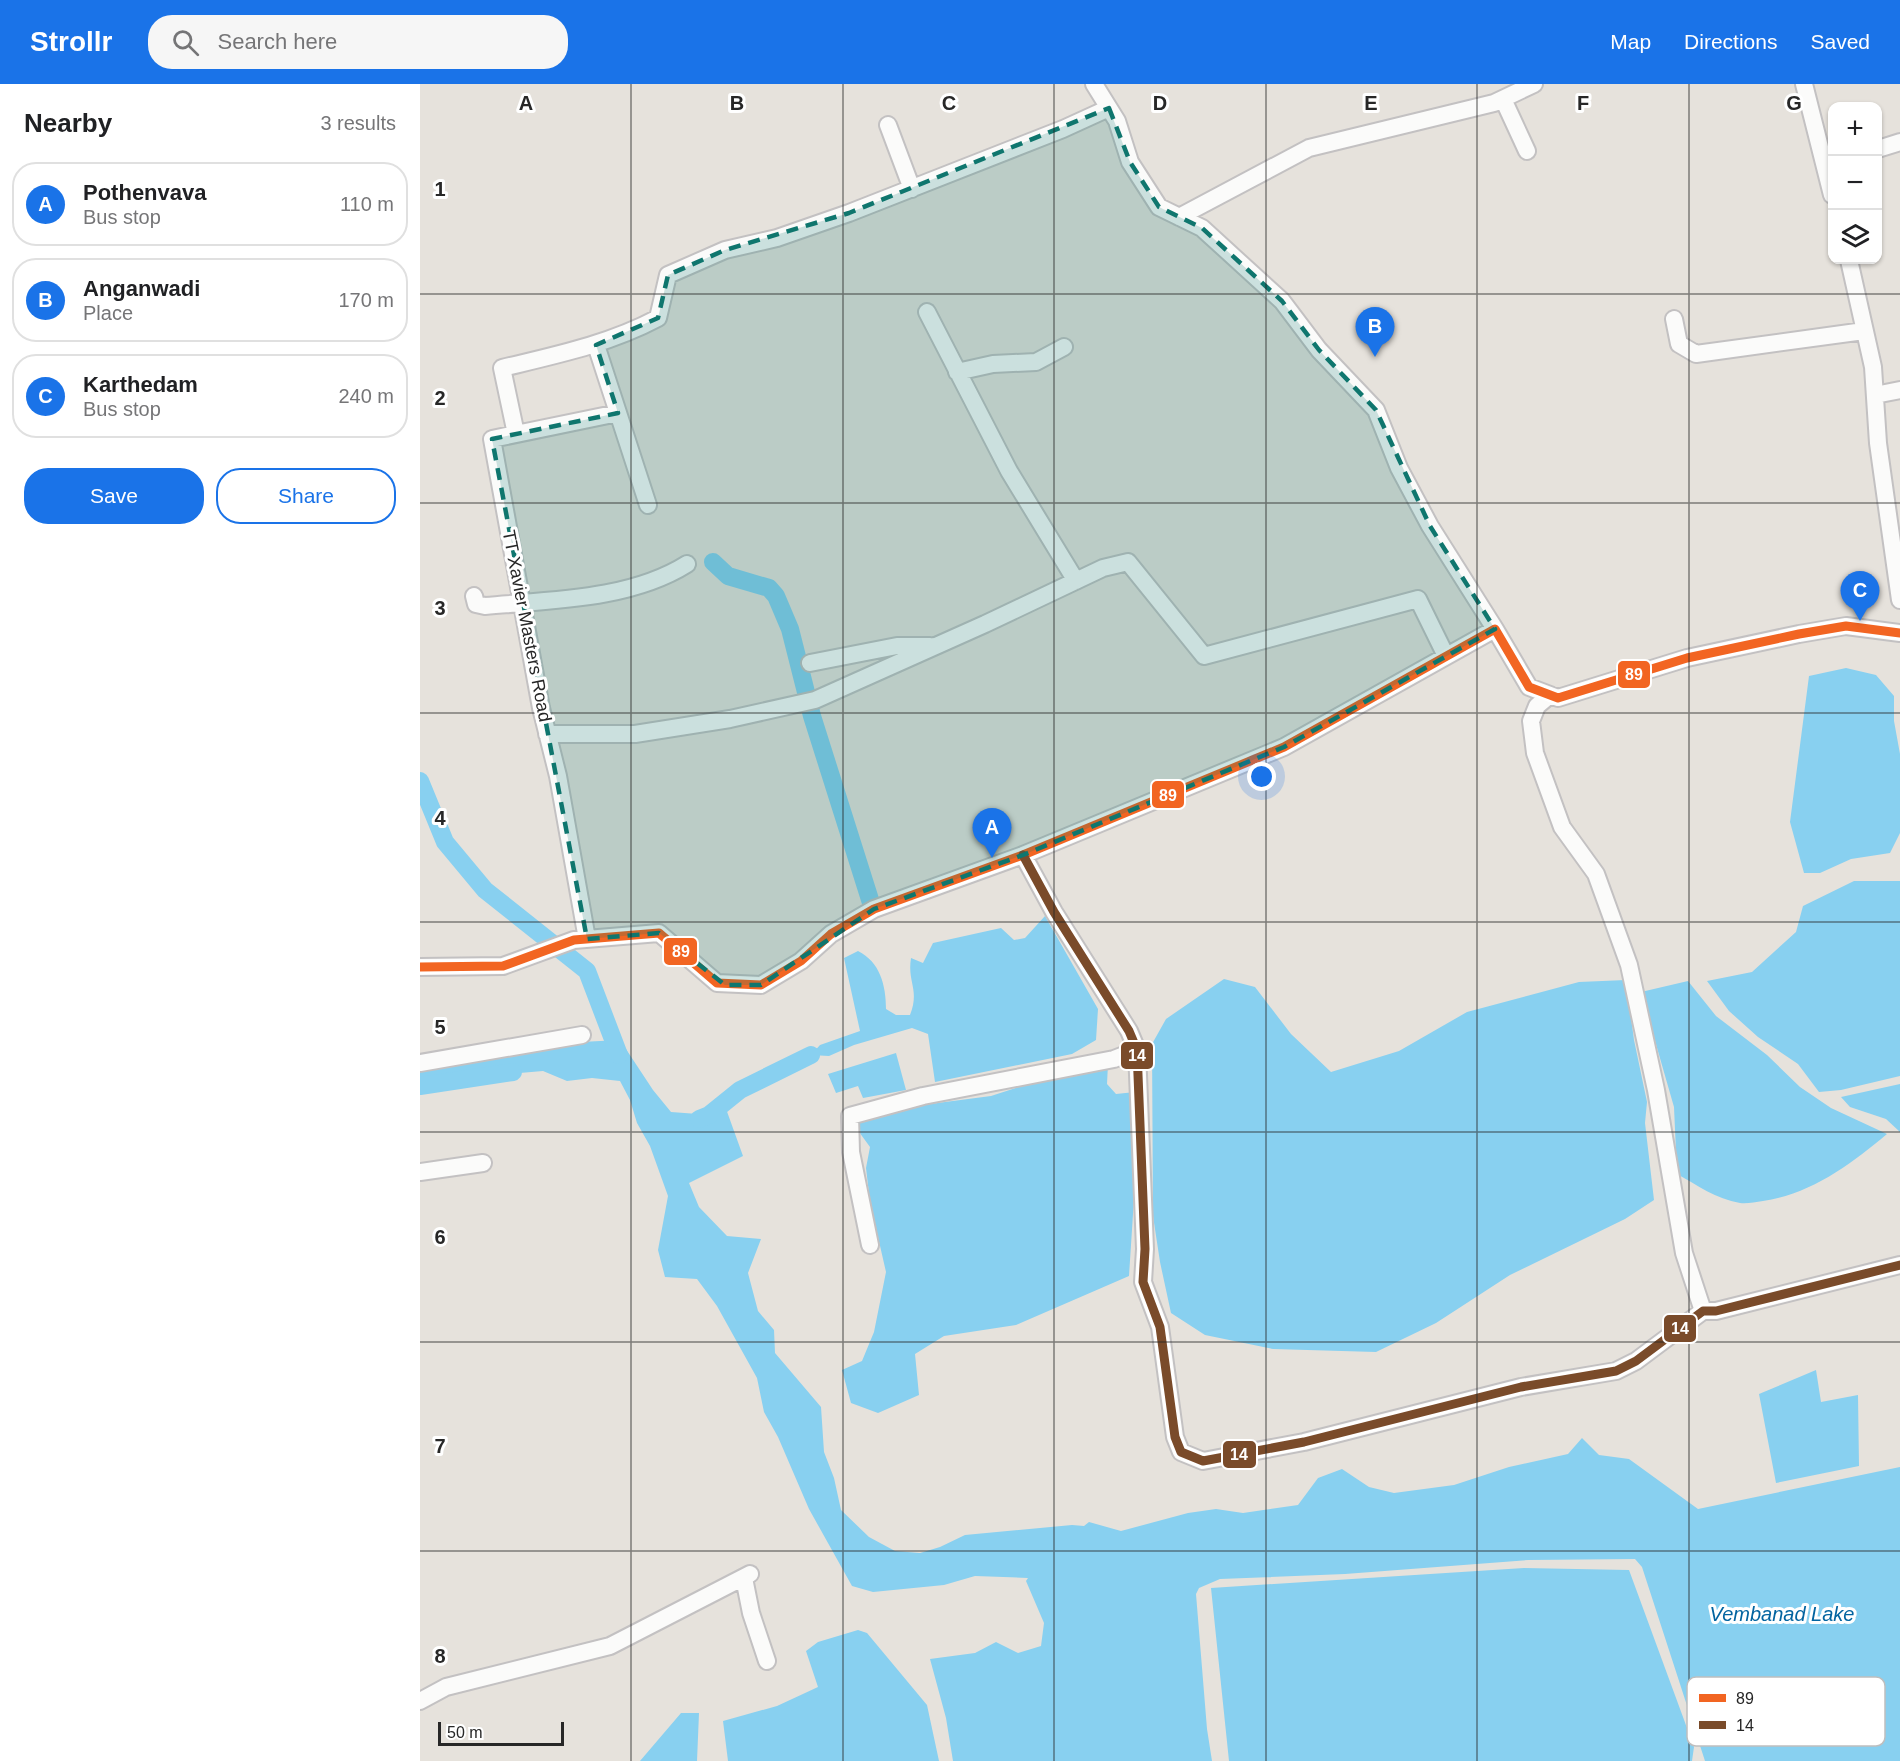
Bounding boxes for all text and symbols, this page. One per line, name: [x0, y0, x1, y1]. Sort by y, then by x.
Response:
search box: [148, 15, 568, 69]
text: Strollr: [30, 26, 112, 57]
icon: search: [169, 26, 202, 59]
text: Search here: [217, 29, 337, 54]
text: Map: [1610, 30, 1651, 53]
text: Directions: [1684, 30, 1777, 53]
text: Saved: [1810, 30, 1870, 53]
text: A: [519, 92, 533, 114]
text: B: [730, 92, 744, 114]
text: C: [942, 92, 956, 114]
text: D: [1153, 92, 1167, 114]
text: E: [1364, 92, 1378, 114]
text: F: [1577, 92, 1589, 114]
text: G: [1786, 92, 1802, 114]
map controls: [1828, 102, 1882, 264]
button: +: [1828, 102, 1882, 156]
text: Nearby: [24, 108, 112, 138]
text: 3 results: [320, 112, 396, 134]
button: −: [1828, 156, 1882, 210]
text: 1: [434, 178, 446, 200]
text: Pothenvava: [83, 180, 207, 205]
text: A: [38, 193, 53, 215]
text: 110 m: [340, 193, 394, 215]
text: Bus stop: [83, 206, 161, 228]
button: layers: [1828, 210, 1882, 264]
text: Anganwadi: [83, 276, 200, 301]
text: B: [38, 289, 53, 311]
text: 170 m: [338, 289, 394, 311]
text: Place: [83, 302, 133, 324]
pin: B: [1356, 308, 1394, 357]
text: Karthedam: [83, 372, 198, 397]
text: C: [38, 385, 53, 407]
text: 240 m: [338, 385, 394, 407]
text: 2: [434, 387, 446, 409]
text: Bus stop: [83, 398, 161, 420]
button: Save: [24, 468, 204, 524]
button: Share: [216, 468, 396, 524]
street label: TT Xavier Masters Road: [499, 529, 555, 723]
pin: C: [1840, 572, 1880, 621]
text: 3: [434, 597, 446, 619]
line badge: 89: [1617, 660, 1651, 689]
text: 89: [1625, 666, 1643, 683]
your location: [1247, 762, 1276, 791]
line badge: 89: [1151, 780, 1185, 809]
text: 89: [1159, 787, 1177, 804]
text: 4: [434, 807, 446, 829]
pin: A: [972, 808, 1012, 858]
line badge: 89: [663, 937, 698, 966]
text: 89: [672, 943, 690, 960]
text: 5: [434, 1016, 446, 1038]
line badge: 14: [1120, 1041, 1154, 1070]
text: 14: [1128, 1047, 1146, 1064]
text: 6: [434, 1226, 446, 1248]
line badge: 14: [1663, 1314, 1697, 1343]
text: 14: [1671, 1320, 1689, 1337]
text: 7: [434, 1435, 446, 1457]
line badge: 14: [1222, 1440, 1257, 1469]
text: 14: [1230, 1446, 1248, 1463]
water label: Vembanad Lake: [1710, 1603, 1854, 1625]
text: 8: [434, 1645, 446, 1667]
legend: [1687, 1677, 1885, 1746]
text: 89: [1736, 1690, 1754, 1707]
text: 14: [1736, 1717, 1754, 1734]
scale bar: [438, 1719, 564, 1746]
text: 50 m: [447, 1724, 483, 1741]

